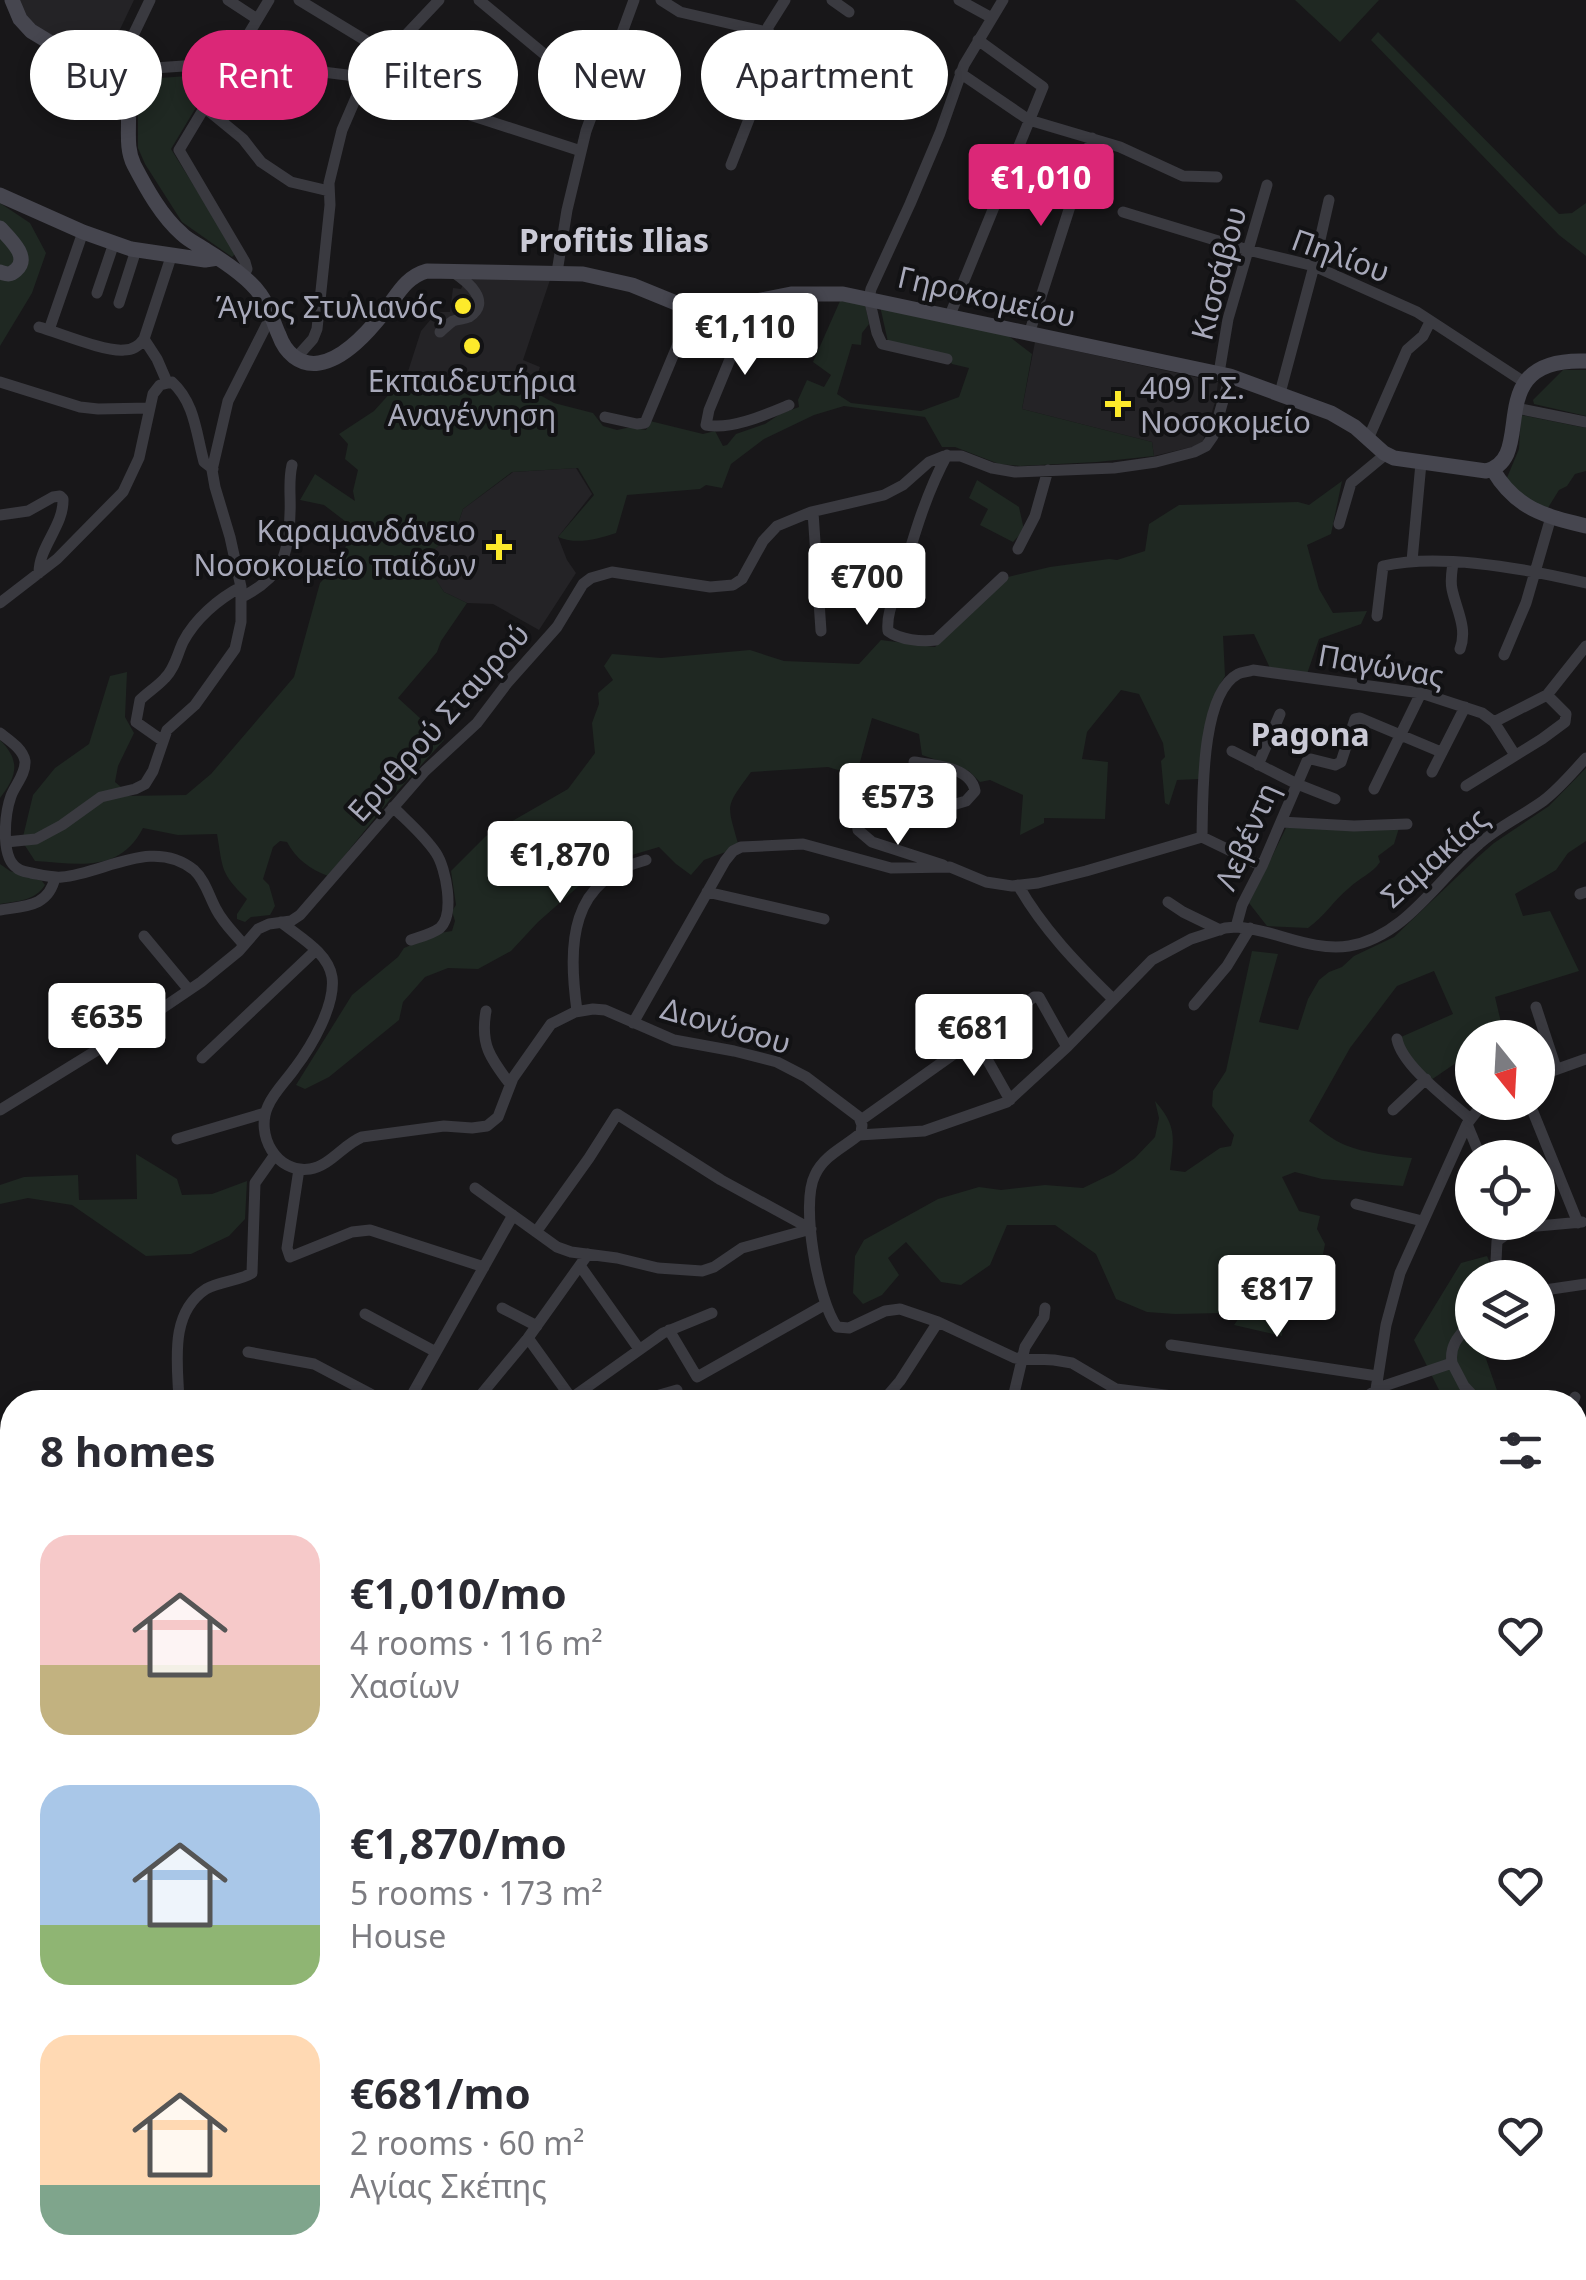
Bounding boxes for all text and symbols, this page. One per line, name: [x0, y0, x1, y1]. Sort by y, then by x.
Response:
chip: Buy: [30, 30, 162, 120]
chip: Rent: [182, 30, 328, 120]
chip: Filters: [348, 30, 518, 120]
chip: New: [538, 30, 681, 120]
chip: Apartment: [701, 30, 948, 120]
pin: €1,010: [960, 144, 1122, 229]
text: €1,010: [991, 155, 1091, 198]
street label: Κισσάβου: [1181, 202, 1255, 344]
district label: Profitis Ilias: [519, 218, 709, 261]
street label: Πηλίου: [1286, 218, 1396, 292]
street label: Γηροκομείου: [894, 256, 1080, 336]
place label: Άγιος Στυλιανός: [216, 286, 443, 327]
pin: €1,110: [664, 293, 826, 378]
marker: Άγιος Στυλιανός: [452, 295, 474, 317]
text: €1,110: [695, 304, 795, 347]
marker: Εκπαιδευτήρια Αναγέννηση: [461, 335, 483, 357]
place label: Εκπαιδευτήρια Αναγέννηση: [368, 360, 577, 435]
place label: 409 Γ.Σ. Νοσοκομείο: [1140, 367, 1311, 442]
marker: 409 Γ.Σ. Νοσοκομείο: [1105, 391, 1131, 417]
place label: Καραμανδάνειο Νοσοκομείο παίδων: [193, 510, 476, 585]
marker: Καραμανδάνειο Νοσοκομείο παίδων: [486, 534, 512, 560]
pin: €700: [808, 543, 926, 628]
text: €700: [830, 554, 904, 597]
street label: Ερυθρού Σταυρού: [338, 614, 538, 830]
street label: Παγώνας: [1315, 634, 1447, 696]
district label: Pagona: [1250, 712, 1370, 755]
pin: €573: [839, 763, 957, 848]
text: €573: [861, 774, 935, 817]
street label: Λεβέντη: [1204, 776, 1288, 896]
street label: Σαμακίας: [1371, 798, 1497, 916]
pin: €1,870: [479, 821, 641, 906]
text: €1,870: [510, 832, 610, 875]
pin: €635: [48, 983, 166, 1068]
street label: Διονύσου: [656, 987, 796, 1063]
text: €635: [70, 994, 144, 1037]
pin: €681: [915, 994, 1033, 1079]
text: €681: [937, 1005, 1011, 1048]
north arrow: [1455, 1020, 1555, 1120]
map controls: [1455, 1020, 1555, 1360]
button: locate: [1455, 1140, 1555, 1240]
pin: €817: [1218, 1255, 1336, 1340]
button: layers: [1455, 1260, 1555, 1360]
text: €817: [1240, 1266, 1314, 1309]
text: 8 homes: [40, 1422, 216, 1479]
icon: filters: [1493, 1423, 1548, 1478]
text: €1,010/mo: [350, 1564, 567, 1621]
icon: home: [120, 1575, 240, 1695]
icon: heart: [1493, 1608, 1548, 1663]
text: 4 rooms · 116 m²: [350, 1621, 603, 1664]
text: Χασίων: [350, 1664, 459, 1707]
text: €1,870/mo: [350, 1814, 567, 1871]
icon: home: [120, 1825, 240, 1945]
icon: heart: [1493, 1858, 1548, 1913]
text: 5 rooms · 173 m²: [350, 1871, 603, 1914]
text: House: [350, 1914, 446, 1957]
text: €681/mo: [350, 2064, 531, 2121]
icon: home: [120, 2075, 240, 2195]
icon: heart: [1493, 2108, 1548, 2163]
text: 2 rooms · 60 m²: [350, 2121, 584, 2164]
text: Αγίας Σκέπης: [350, 2164, 547, 2207]

